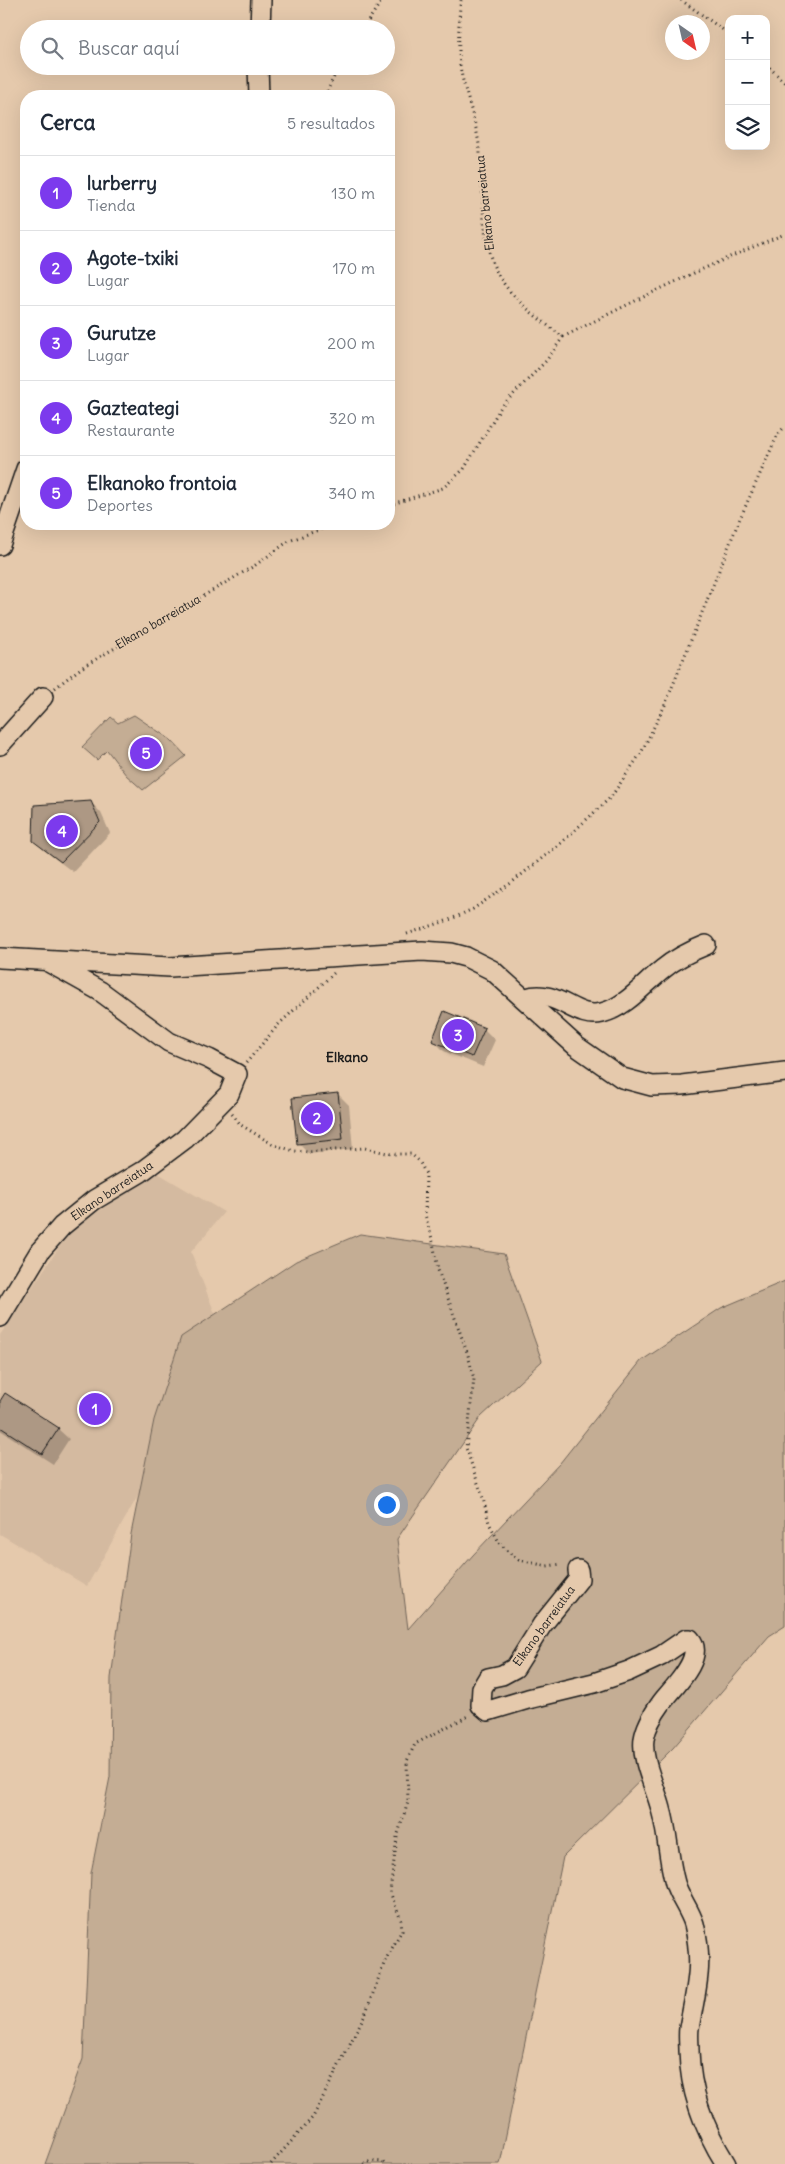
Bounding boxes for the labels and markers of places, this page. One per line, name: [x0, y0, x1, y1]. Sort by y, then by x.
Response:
pin: 5: [130, 734, 162, 772]
pin: 4: [46, 812, 78, 850]
pin: 3: [442, 1016, 474, 1054]
pin: 2: [301, 1099, 333, 1137]
pin: 1: [79, 1390, 111, 1428]

